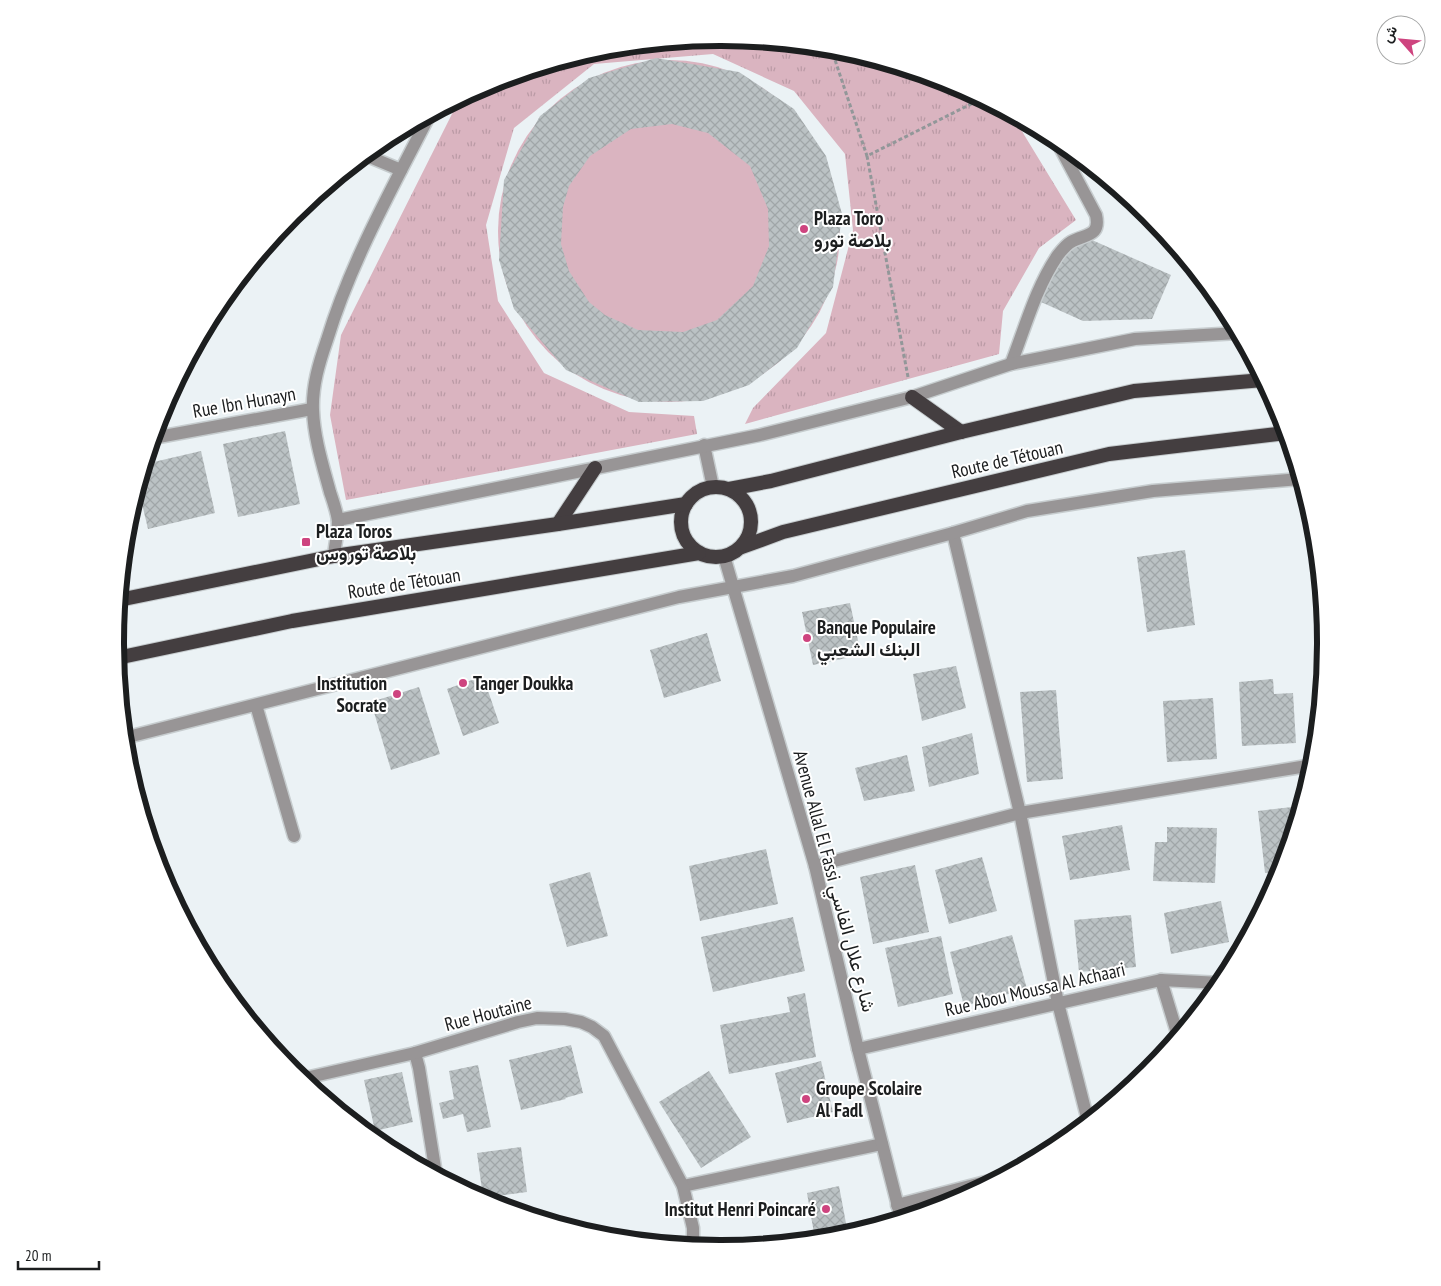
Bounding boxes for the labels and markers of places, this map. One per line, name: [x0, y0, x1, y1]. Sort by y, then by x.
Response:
place label: Plaza Toro بلاصة تورو: [814, 206, 892, 253]
marker: Plaza Toro بلاصة تورو: [798, 223, 810, 235]
place label: Plaza Toros بلاصة توروس: [316, 519, 416, 566]
marker: Plaza Toros بلاصة توروس: [300, 536, 312, 548]
place label: Banque Populaire البنك الشعبي: [817, 615, 936, 666]
marker: Banque Populaire البنك الشعبي: [801, 632, 813, 644]
place label: Institution Socrate: [317, 671, 387, 717]
place label: Tanger Doukka: [473, 671, 574, 695]
marker: Tanger Doukka: [457, 677, 469, 689]
marker: Institution Socrate: [391, 688, 403, 700]
place label: Groupe Scolaire Al Fadl: [815, 1076, 922, 1122]
marker: Groupe Scolaire Al Fadl: [800, 1093, 812, 1105]
place label: Institut Henri Poincaré: [665, 1197, 816, 1221]
marker: Institut Henri Poincaré: [820, 1203, 832, 1215]

